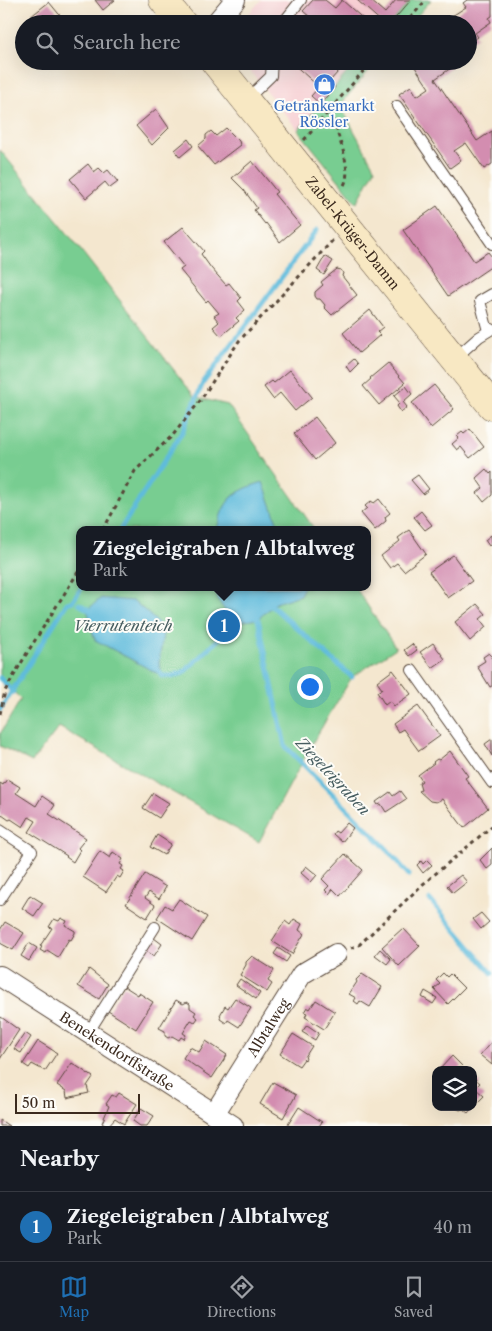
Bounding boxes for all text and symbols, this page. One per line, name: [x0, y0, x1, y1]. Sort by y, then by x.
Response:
search box: [15, 15, 477, 70]
icon: search: [33, 29, 61, 57]
text: Search here: [73, 31, 181, 54]
shop icon: Getränkemarkt Rössler: [312, 72, 336, 96]
place label: Getränkemarkt Rössler: [274, 97, 374, 131]
street label: Zabel-Krüger-Damm: [302, 173, 404, 293]
popup: [76, 526, 371, 591]
text: Ziegeleigraben / Albtalweg: [93, 537, 354, 560]
text: Park: [93, 560, 128, 580]
pin: 1: [208, 607, 240, 645]
water label: Vierrutenteich: [74, 616, 172, 635]
your location: [297, 674, 323, 700]
water label: Ziegeleigraben: [291, 732, 374, 819]
street label: Albtalweg: [243, 994, 294, 1061]
street label: Benekendorffstraße: [56, 1008, 178, 1095]
map controls: [432, 1066, 477, 1111]
button: layers: [432, 1066, 477, 1111]
scale bar: [15, 1091, 140, 1114]
text: 50 m: [22, 1094, 55, 1112]
text: Nearby: [20, 1146, 99, 1171]
text: Ziegeleigraben / Albtalweg: [67, 1205, 328, 1228]
text: 1: [32, 1217, 40, 1237]
text: 40 m: [433, 1217, 472, 1237]
text: Park: [67, 1228, 102, 1248]
tab: Map: [59, 1273, 89, 1321]
tab: Directions: [207, 1273, 276, 1321]
tab: Saved: [394, 1273, 433, 1321]

